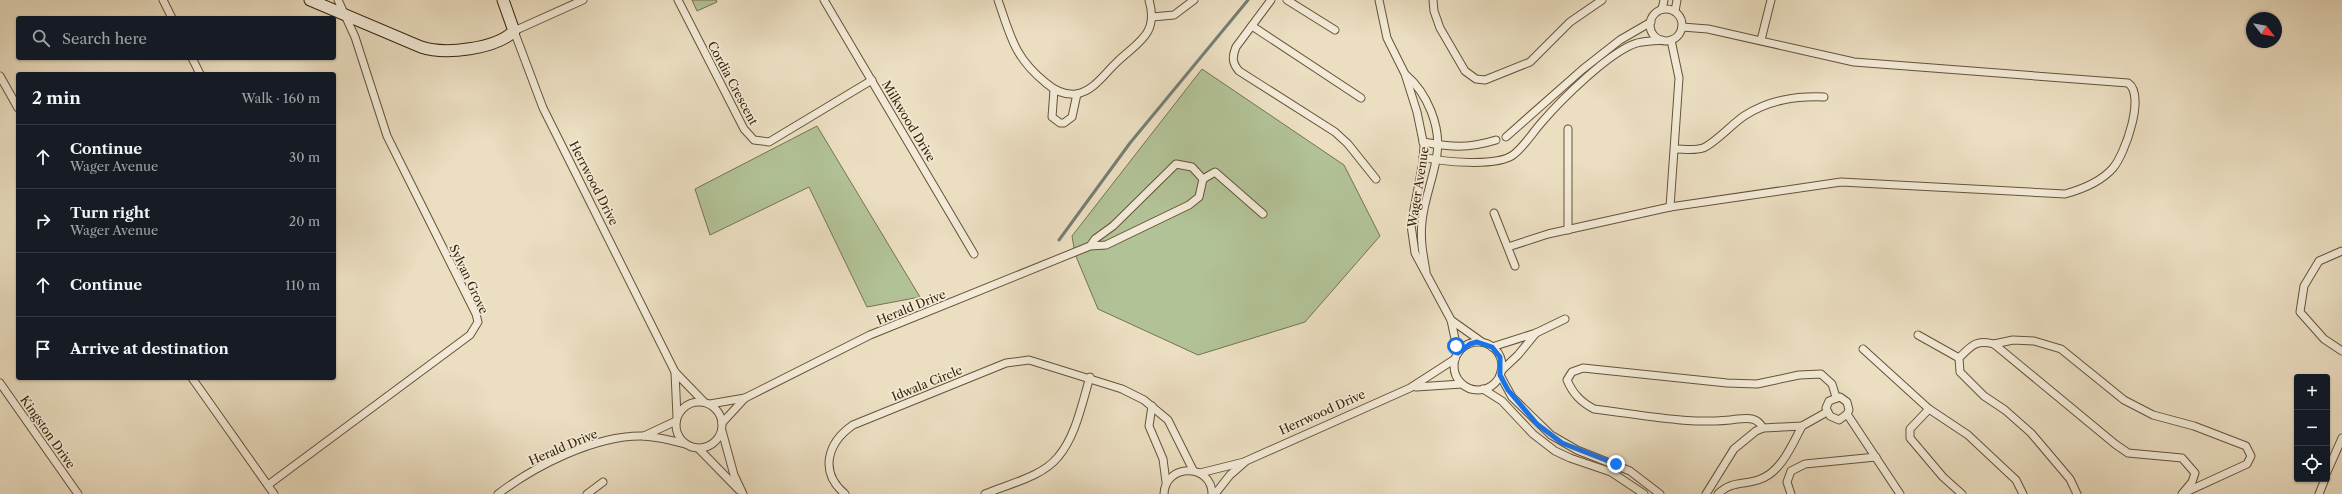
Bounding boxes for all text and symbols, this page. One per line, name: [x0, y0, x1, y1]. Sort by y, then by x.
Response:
north arrow: [2246, 12, 2282, 48]
search box: [16, 16, 336, 60]
icon: search: [30, 27, 52, 49]
text: Search here: [62, 29, 147, 48]
street label: Cordia Crescent: [705, 39, 762, 128]
street label: Milkwood Drive: [879, 78, 939, 165]
text: 2 min: [32, 88, 81, 108]
text: Walk · 160 m: [241, 90, 320, 106]
street label: Herrwood Drive: [566, 138, 622, 228]
text: Continue: [70, 139, 142, 158]
street label: Wager Avenue: [1404, 145, 1432, 229]
icon: ahead: [32, 146, 54, 168]
text: 30 m: [289, 149, 320, 165]
text: Wager Avenue: [70, 158, 158, 174]
text: Turn right: [70, 203, 150, 222]
icon: right: [32, 210, 54, 232]
text: 20 m: [289, 213, 320, 229]
text: Wager Avenue: [70, 222, 158, 238]
street label: Sylvan Grove: [446, 242, 492, 316]
icon: ahead: [32, 274, 54, 296]
text: Continue: [70, 275, 142, 294]
text: 110 m: [285, 277, 320, 293]
street label: Herald Drive: [874, 286, 948, 328]
route start: [1447, 337, 1465, 355]
icon: arrive: [32, 338, 54, 360]
text: Arrive at destination: [70, 339, 229, 358]
street label: Idwala Circle: [890, 362, 965, 404]
map controls: [2294, 374, 2330, 482]
button: +: [2294, 374, 2330, 410]
street label: Herrwood Drive: [1277, 386, 1368, 438]
street label: Kingston Drive: [17, 393, 79, 472]
button: −: [2294, 410, 2330, 446]
street label: Herald Drive: [526, 426, 600, 468]
button: locate: [2294, 446, 2330, 482]
route end: [1607, 455, 1625, 473]

